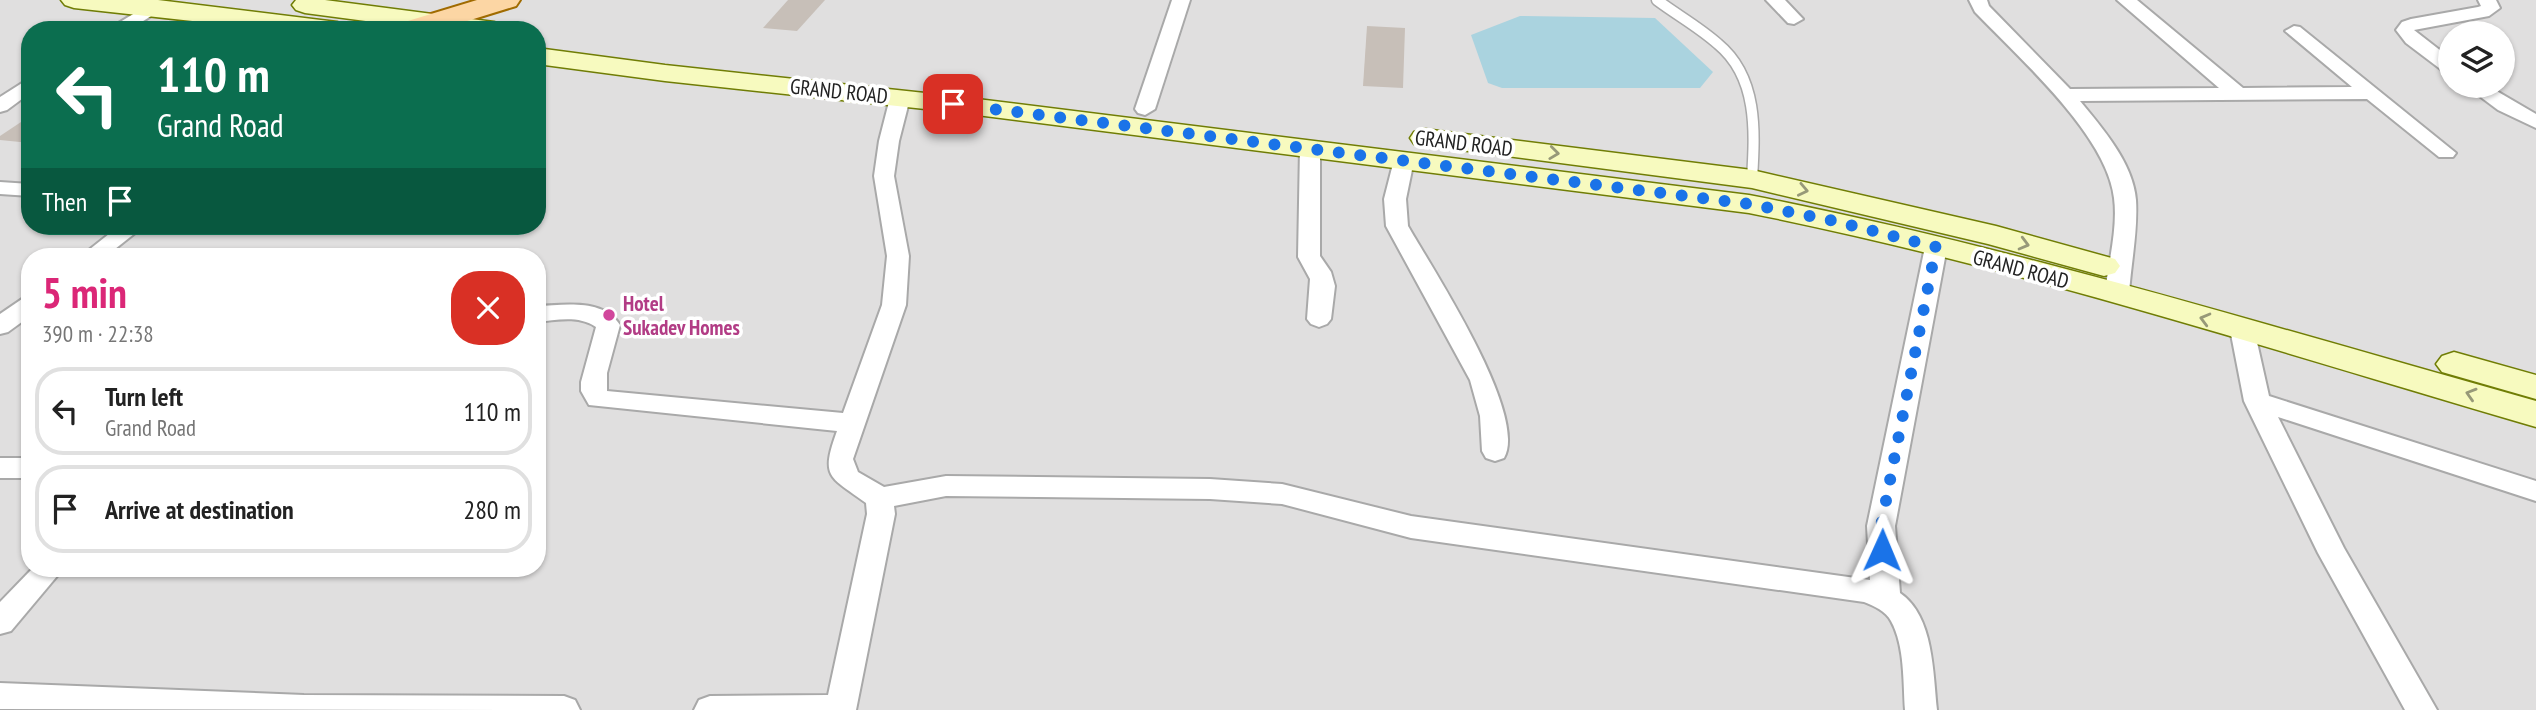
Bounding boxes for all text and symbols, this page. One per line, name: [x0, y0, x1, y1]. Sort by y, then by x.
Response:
map controls: [2438, 21, 2515, 98]
button: layers: [2438, 21, 2515, 98]
text: 110 m: [157, 42, 270, 106]
icon: left: [42, 49, 133, 140]
street label: GRAND ROAD: [789, 72, 889, 110]
pin: [923, 74, 983, 134]
icon: arrive: [934, 85, 972, 123]
text: Grand Road: [157, 104, 284, 146]
street label: GRAND ROAD: [1414, 124, 1514, 162]
one-way arrow: [1548, 146, 1560, 161]
one-way arrow: [1797, 181, 1809, 196]
icon: arrive: [101, 182, 139, 220]
text: Then: [42, 185, 87, 218]
one-way arrow: [2018, 236, 2030, 251]
street label: GRAND ROAD: [1970, 243, 2072, 295]
text: 5 min: [42, 265, 127, 320]
button: close: [451, 271, 525, 345]
place label: Hotel Sukadev Homes: [623, 290, 740, 341]
marker: Hotel Sukadev Homes: [601, 307, 617, 323]
one-way arrow: [2199, 312, 2211, 327]
text: 390 m · 22:38: [42, 319, 154, 348]
text: Turn left: [105, 380, 183, 413]
one-way arrow: [2465, 387, 2477, 402]
icon: left: [46, 392, 84, 430]
text: 110 m: [463, 395, 521, 428]
text: Grand Road: [105, 413, 196, 442]
icon: arrive: [46, 490, 84, 528]
text: Arrive at destination: [105, 493, 294, 526]
text: 280 m: [463, 493, 521, 526]
position arrow: [1845, 513, 1919, 587]

